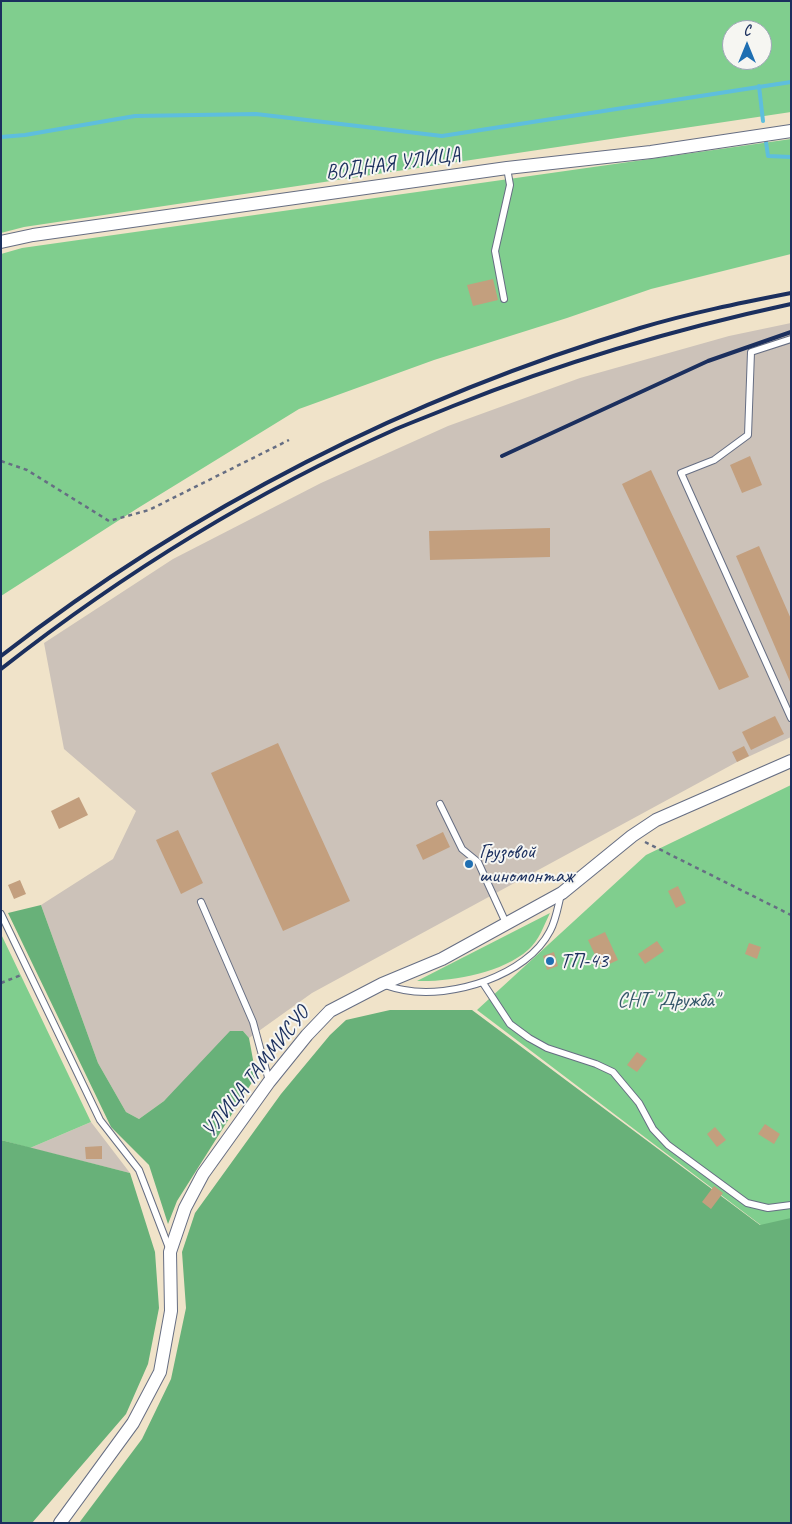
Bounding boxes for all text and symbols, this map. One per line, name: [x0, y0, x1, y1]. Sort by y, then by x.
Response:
north arrow: [722, 20, 772, 70]
text: С: [744, 22, 750, 39]
street label: ВОДНАЯ УЛИЦА: [324, 142, 462, 186]
place label: Грузовой шиномонтаж: [479, 839, 573, 889]
marker: Грузовой шиномонтаж: [463, 858, 475, 870]
place label: ТП-43: [560, 948, 608, 974]
marker: ТП-43: [544, 955, 556, 967]
park label: СНТ "Дружба": [617, 987, 719, 1013]
street label: УЛИЦА ТАММИСУО: [197, 1001, 315, 1143]

